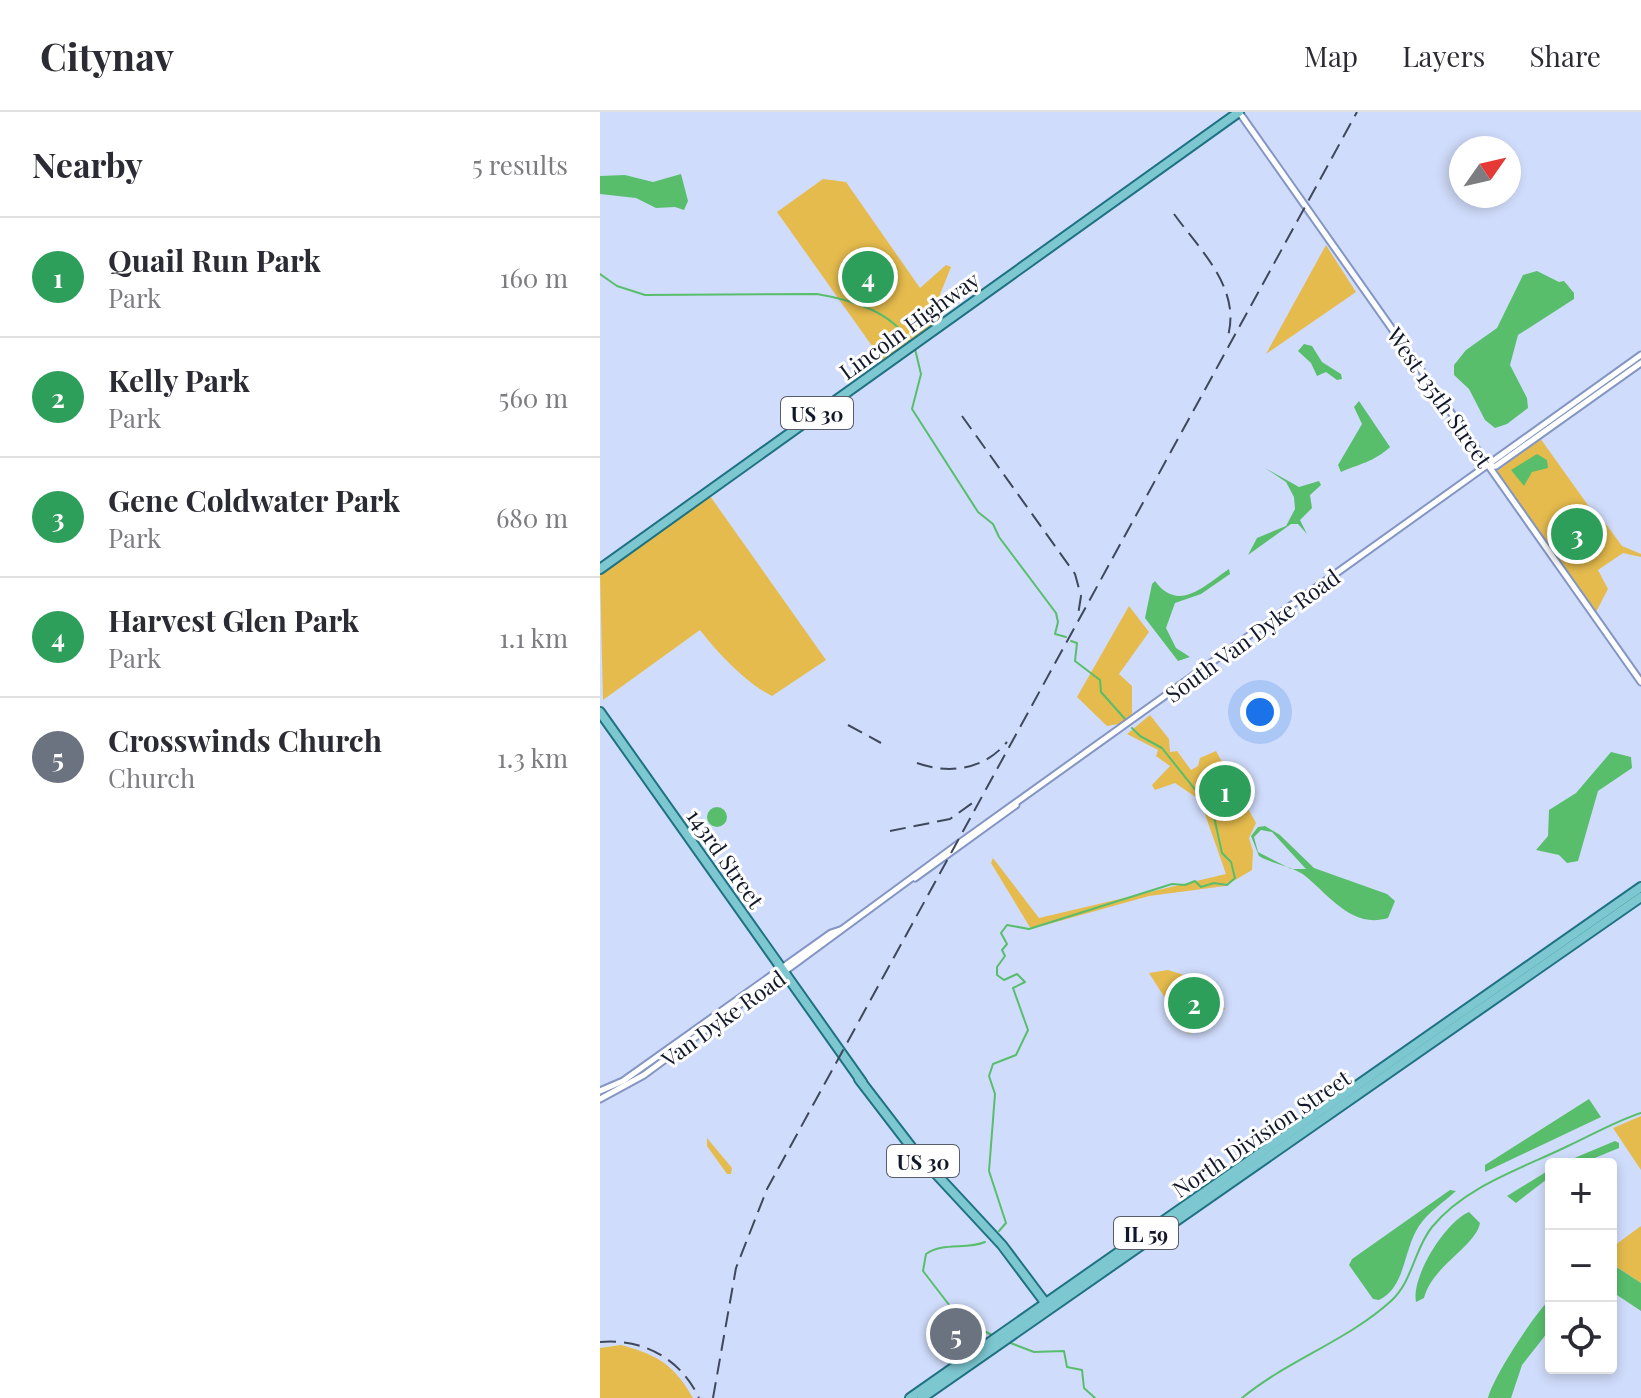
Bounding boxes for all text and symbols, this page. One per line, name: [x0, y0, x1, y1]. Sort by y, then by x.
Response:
text: Citynav: [40, 30, 174, 81]
text: Map: [1304, 37, 1358, 74]
text: Layers: [1402, 37, 1485, 74]
text: Share: [1529, 37, 1601, 74]
north arrow: [1449, 136, 1521, 208]
text: Nearby: [32, 141, 143, 187]
text: 5 results: [472, 147, 568, 182]
text: Quail Run Park: [108, 240, 321, 280]
pin: 4: [842, 247, 894, 307]
text: 1: [53, 260, 63, 295]
text: 160 m: [500, 260, 568, 295]
street label: Lincoln Highway: [833, 264, 985, 386]
text: Park: [108, 280, 161, 315]
street label: West 135th Street: [1380, 320, 1500, 474]
text: Kelly Park: [108, 360, 250, 400]
text: 2: [51, 380, 65, 415]
text: 560 m: [499, 380, 568, 415]
road number: US 30: [781, 397, 853, 429]
text: Park: [108, 400, 161, 435]
text: Gene Coldwater Park: [108, 480, 400, 520]
text: 3: [52, 500, 64, 535]
text: 680 m: [496, 500, 568, 535]
pin: 3: [1551, 504, 1603, 564]
text: Park: [108, 520, 161, 555]
street label: South Van Dyke Road: [1159, 561, 1345, 709]
text: Harvest Glen Park: [108, 600, 359, 640]
text: 4: [51, 620, 65, 655]
text: 1.1 km: [499, 620, 568, 655]
text: Park: [108, 640, 161, 675]
your location: [1240, 692, 1280, 732]
text: Crosswinds Church: [108, 720, 382, 760]
text: 5: [52, 740, 64, 775]
text: 1.3 km: [497, 740, 568, 775]
text: Church: [108, 760, 195, 795]
pin: 1: [1199, 761, 1251, 821]
street label: 143rd Street: [681, 802, 772, 915]
street label: Van Dyke Road: [654, 963, 791, 1074]
pin: 2: [1168, 973, 1220, 1033]
street label: North Division Street: [1166, 1062, 1357, 1204]
road number: US 30: [887, 1145, 959, 1177]
map controls: [1545, 1158, 1617, 1374]
button: +: [1545, 1158, 1617, 1230]
road number: IL 59: [1114, 1217, 1178, 1249]
button: −: [1545, 1230, 1617, 1302]
button: locate: [1545, 1302, 1617, 1374]
pin: 5: [930, 1304, 982, 1364]

